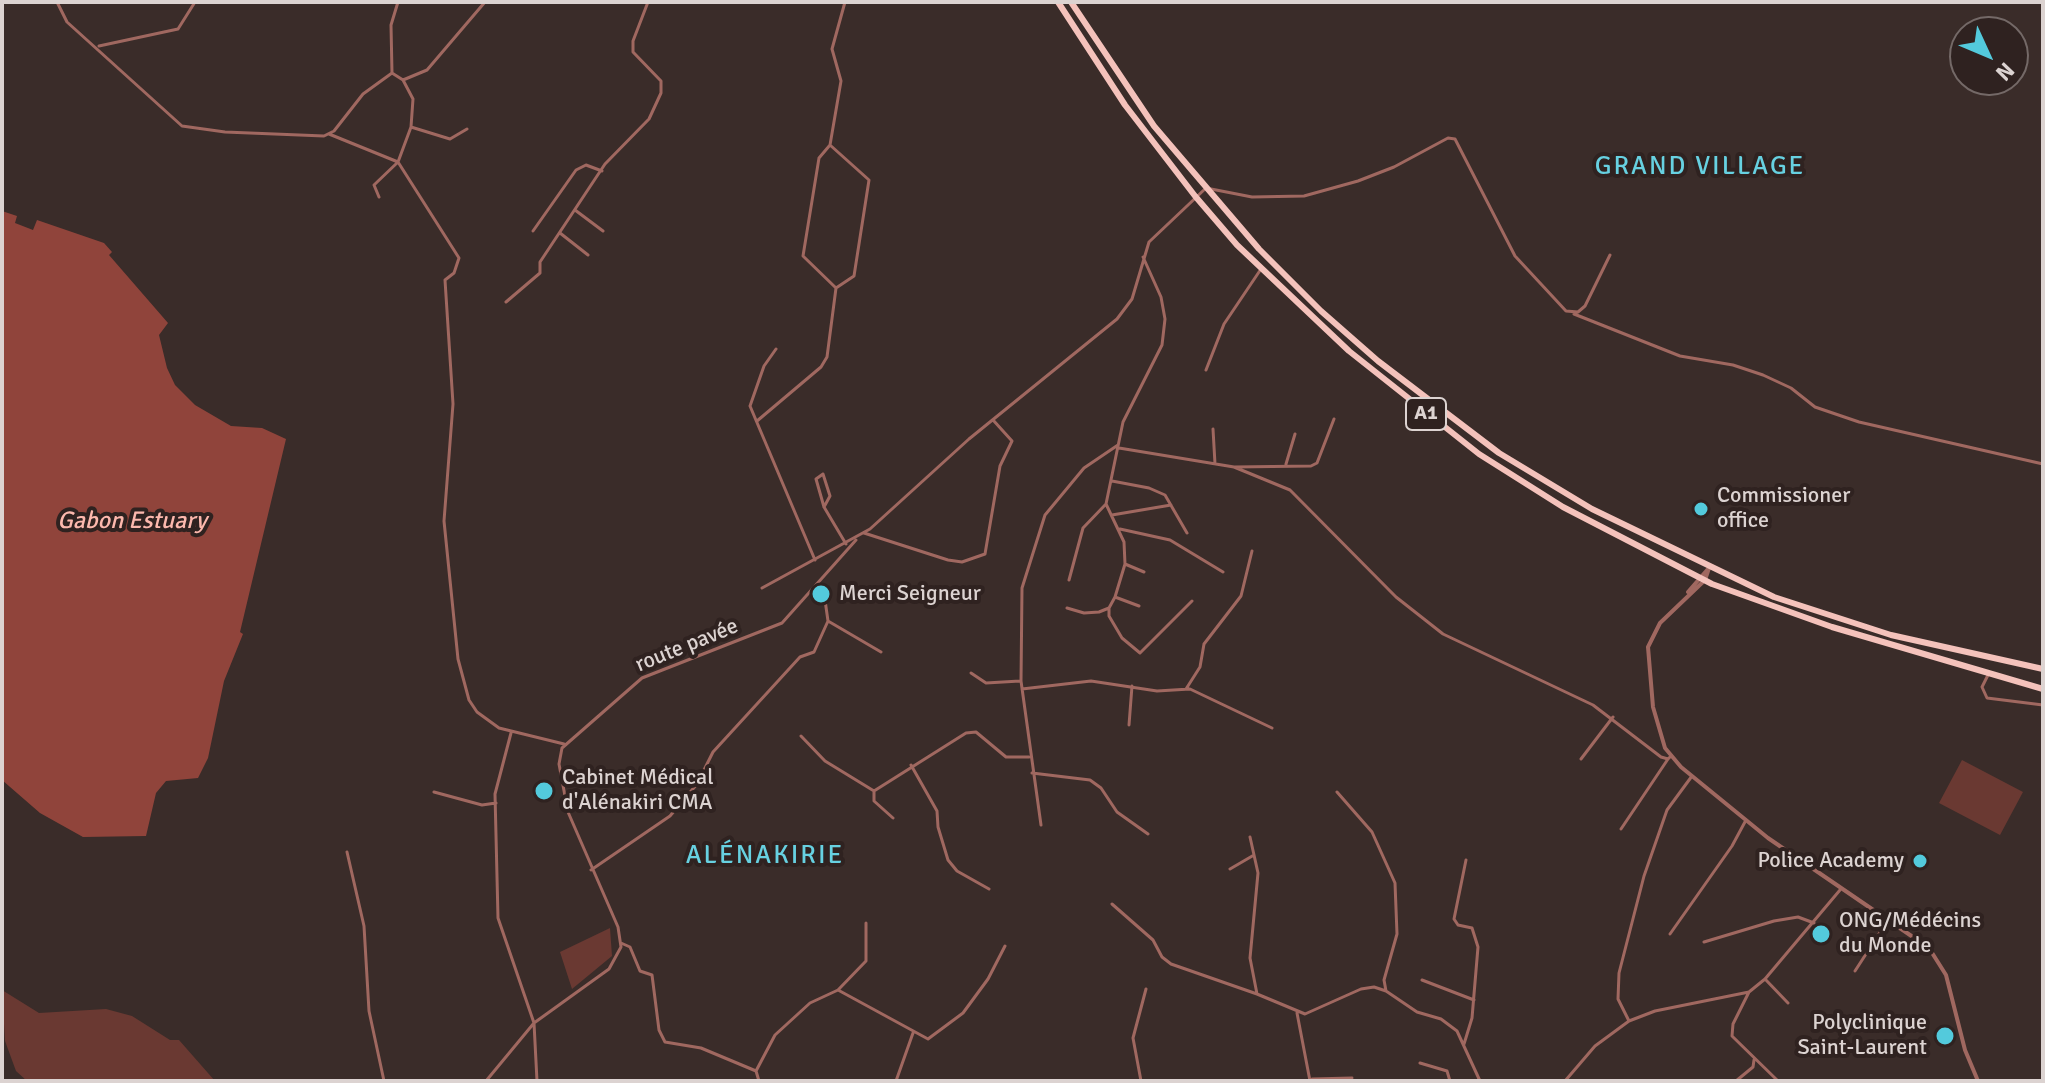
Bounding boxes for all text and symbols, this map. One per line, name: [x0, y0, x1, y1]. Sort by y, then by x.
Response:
north arrow: [1949, 16, 2029, 96]
text: N: [1990, 57, 2020, 87]
district label: GRAND VILLAGE: [1595, 151, 1805, 183]
road number: A1: [1406, 398, 1446, 430]
place label: Commissioner office: [1717, 483, 1850, 534]
marker: Commissioner office: [1692, 500, 1710, 518]
water label: Gabon Estuary: [57, 508, 207, 536]
place label: Merci Seigneur: [839, 581, 981, 607]
marker: Merci Seigneur: [810, 583, 832, 605]
street label: route pavée: [632, 613, 742, 679]
place label: Cabinet Médical d'Alénakiri CMA: [562, 765, 714, 816]
marker: Cabinet Médical d'Alénakiri CMA: [533, 780, 555, 802]
district label: ALÉNAKIRIE: [686, 840, 844, 872]
place label: Police Academy: [1757, 848, 1904, 874]
marker: Police Academy: [1911, 852, 1929, 870]
place label: ONG/Médécins du Monde: [1839, 908, 1981, 960]
marker: ONG/Médécins du Monde: [1810, 923, 1832, 945]
place label: Polyclinique Saint-Laurent: [1797, 1010, 1927, 1062]
marker: Polyclinique Saint-Laurent: [1934, 1025, 1956, 1047]

